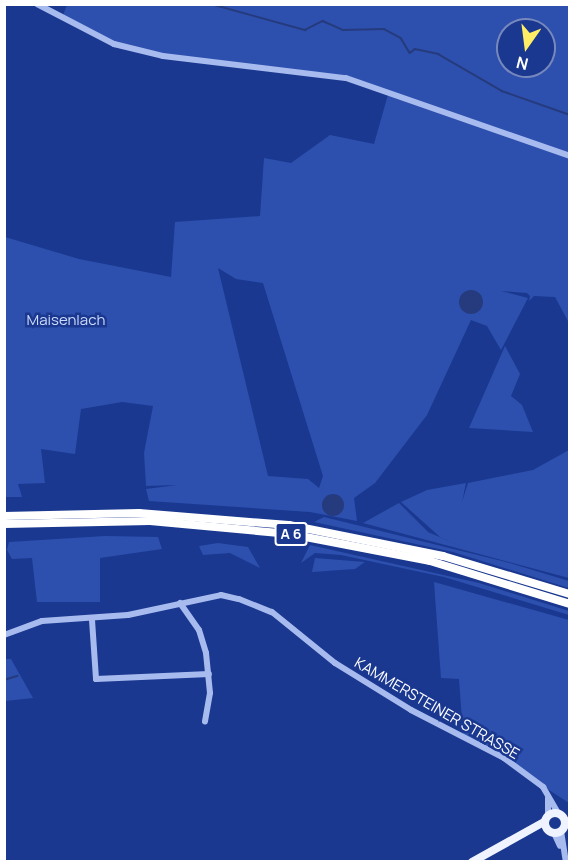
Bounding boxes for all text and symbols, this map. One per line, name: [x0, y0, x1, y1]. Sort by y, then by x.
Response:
north arrow: [496, 18, 556, 78]
text: N: [514, 51, 530, 76]
park label: Maisenlach: [27, 311, 105, 329]
road number: A 6: [274, 523, 308, 545]
street label: KAMMERSTEINER STRASSE: [351, 653, 523, 763]

